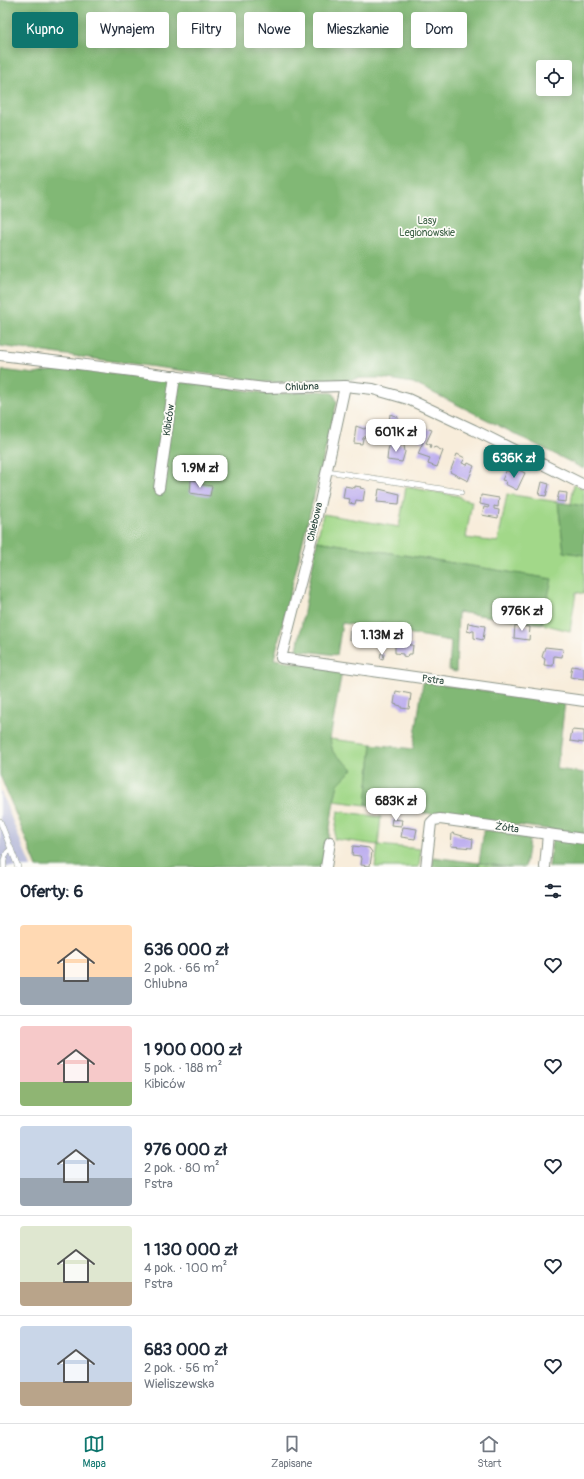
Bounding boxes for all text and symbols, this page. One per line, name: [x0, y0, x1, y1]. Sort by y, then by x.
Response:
chip: Kupno: [12, 12, 78, 48]
chip: Wynajem: [86, 12, 169, 48]
chip: Filtry: [177, 12, 236, 48]
chip: Nowe: [244, 12, 305, 48]
chip: Mieszkanie: [313, 12, 403, 48]
chip: Dom: [411, 12, 467, 48]
map controls: [536, 60, 572, 96]
button: locate: [536, 60, 572, 96]
park label: Lasy Legionowskie: [399, 215, 455, 239]
street label: Chlubna: [285, 380, 319, 394]
street label: Kibiców: [161, 403, 177, 437]
pin: 601K zł: [359, 419, 433, 453]
text: 601K zł: [375, 424, 417, 440]
pin: 636K zł: [477, 445, 551, 479]
text: 636K zł: [492, 450, 536, 466]
pin: 1.9M zł: [163, 455, 237, 489]
text: 1.9M zł: [182, 460, 218, 476]
street label: Chlebowa: [305, 501, 325, 543]
pin: 976K zł: [485, 598, 559, 632]
text: 976K zł: [501, 603, 543, 619]
pin: 1.13M zł: [341, 622, 423, 656]
text: 1.13M zł: [361, 627, 403, 643]
street label: Pstra: [421, 673, 445, 688]
pin: 683K zł: [359, 788, 433, 822]
text: 683K zł: [375, 793, 417, 809]
street label: Żółta: [494, 820, 520, 836]
icon: filters: [542, 880, 564, 902]
text: Oferty: 6: [20, 881, 83, 902]
text: 636 000 zł: [144, 939, 229, 960]
icon: home: [52, 941, 100, 989]
icon: heart: [542, 954, 564, 976]
text: 2 pok. · 66 m²: [144, 960, 219, 976]
text: Chlubna: [144, 976, 188, 992]
text: 1 900 000 zł: [144, 1039, 242, 1060]
icon: home: [52, 1042, 100, 1090]
icon: heart: [542, 1055, 564, 1077]
text: 5 pok. · 188 m²: [144, 1060, 222, 1076]
text: Kibiców: [144, 1076, 185, 1092]
text: 976 000 zł: [144, 1139, 227, 1160]
icon: home: [52, 1142, 100, 1190]
icon: heart: [542, 1155, 564, 1177]
text: 2 pok. · 80 m²: [144, 1160, 220, 1176]
text: Pstra: [144, 1176, 173, 1192]
text: 1 130 000 zł: [144, 1239, 237, 1260]
icon: home: [52, 1242, 100, 1290]
icon: heart: [542, 1255, 564, 1277]
text: 4 pok. · 100 m²: [144, 1260, 227, 1276]
text: Pstra: [144, 1276, 173, 1292]
text: 683 000 zł: [144, 1339, 227, 1360]
icon: home: [52, 1342, 100, 1390]
icon: heart: [542, 1355, 564, 1377]
text: 2 pok. · 56 m²: [144, 1360, 219, 1376]
text: Wieliszewska: [144, 1376, 214, 1392]
tab: Mapa: [83, 1433, 106, 1470]
tab: Zapisane: [271, 1433, 312, 1470]
tab: Start: [477, 1433, 501, 1470]

